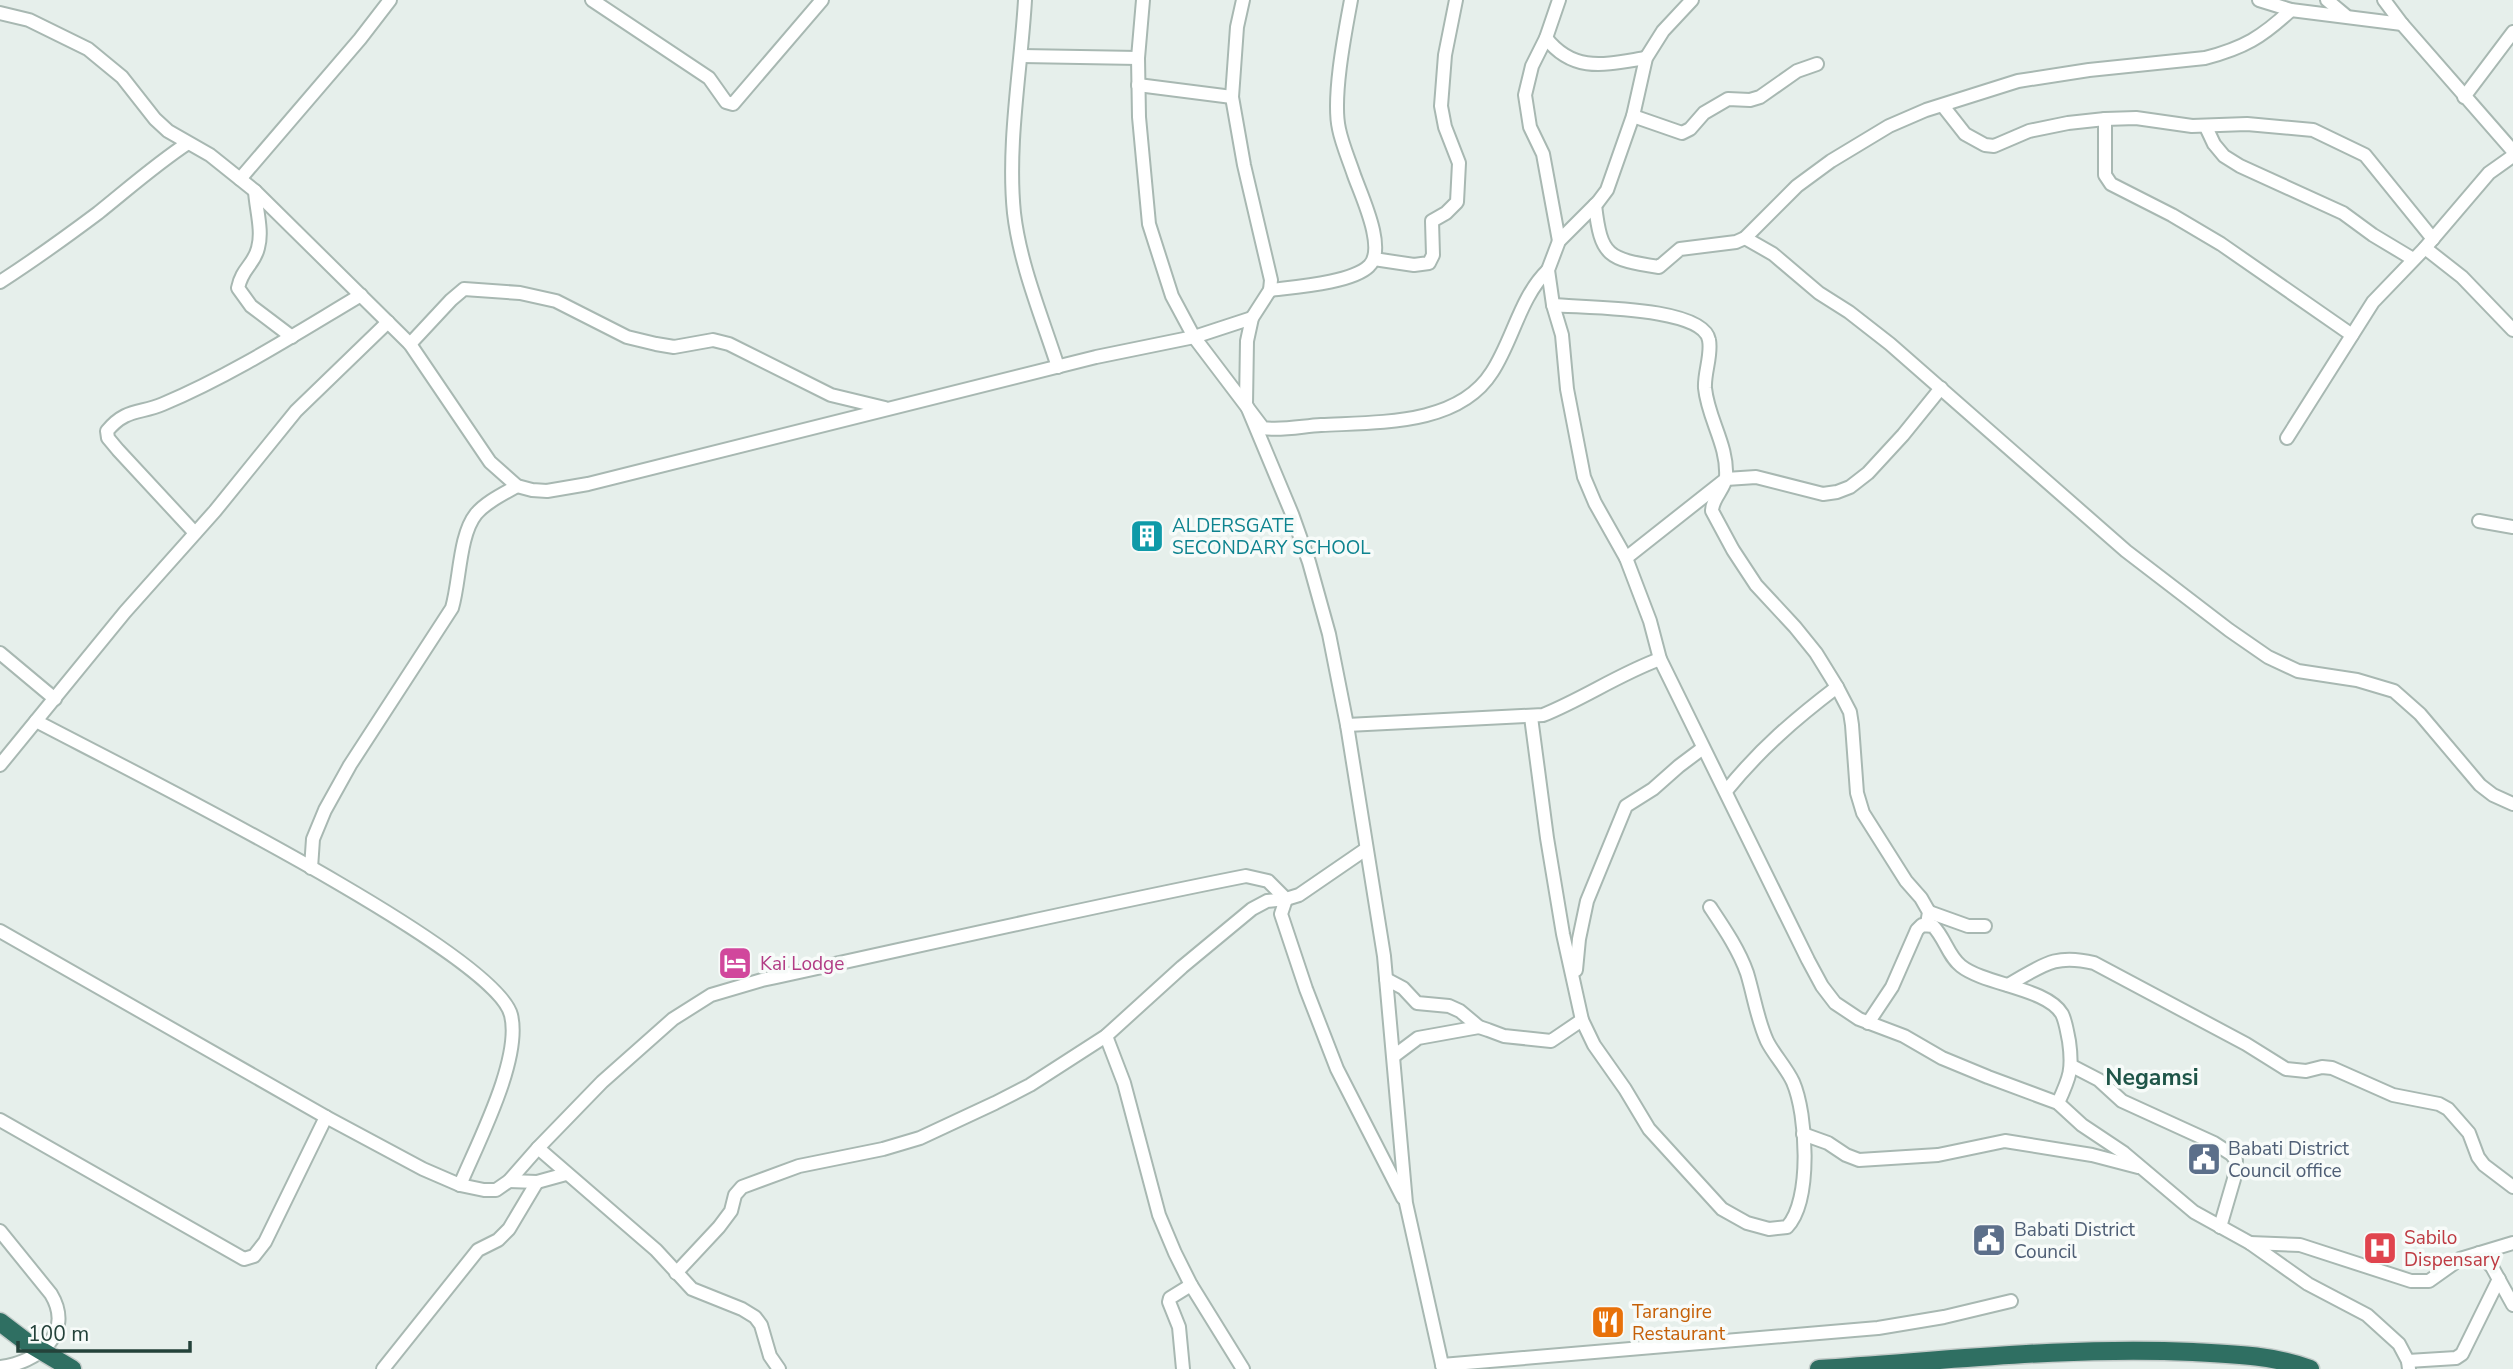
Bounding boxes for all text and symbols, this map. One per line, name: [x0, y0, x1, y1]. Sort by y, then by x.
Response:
place label: ALDERSGATE SECONDARY SCHOOL: [1172, 513, 1371, 561]
building icon: ALDERSGATE SECONDARY SCHOOL: [1128, 517, 1166, 555]
hotel icon: Kai Lodge: [716, 944, 754, 982]
place label: Kai Lodge: [760, 951, 844, 977]
district label: Negamsi: [2105, 1062, 2199, 1093]
place label: Babati District Council office: [2228, 1136, 2349, 1184]
public building icon: Babati District Council office: [2185, 1140, 2223, 1178]
place label: Babati District Council: [2014, 1217, 2135, 1265]
public building icon: Babati District Council: [1970, 1221, 2008, 1259]
place label: Sabilo Dispensary: [2404, 1225, 2500, 1273]
hospital icon: Sabilo Dispensary: [2361, 1229, 2399, 1267]
place label: Tarangire Restaurant: [1632, 1299, 1726, 1347]
restaurant icon: Tarangire Restaurant: [1589, 1303, 1627, 1341]
scale bar: [18, 1310, 189, 1354]
text: 100 m: [28, 1320, 89, 1348]

